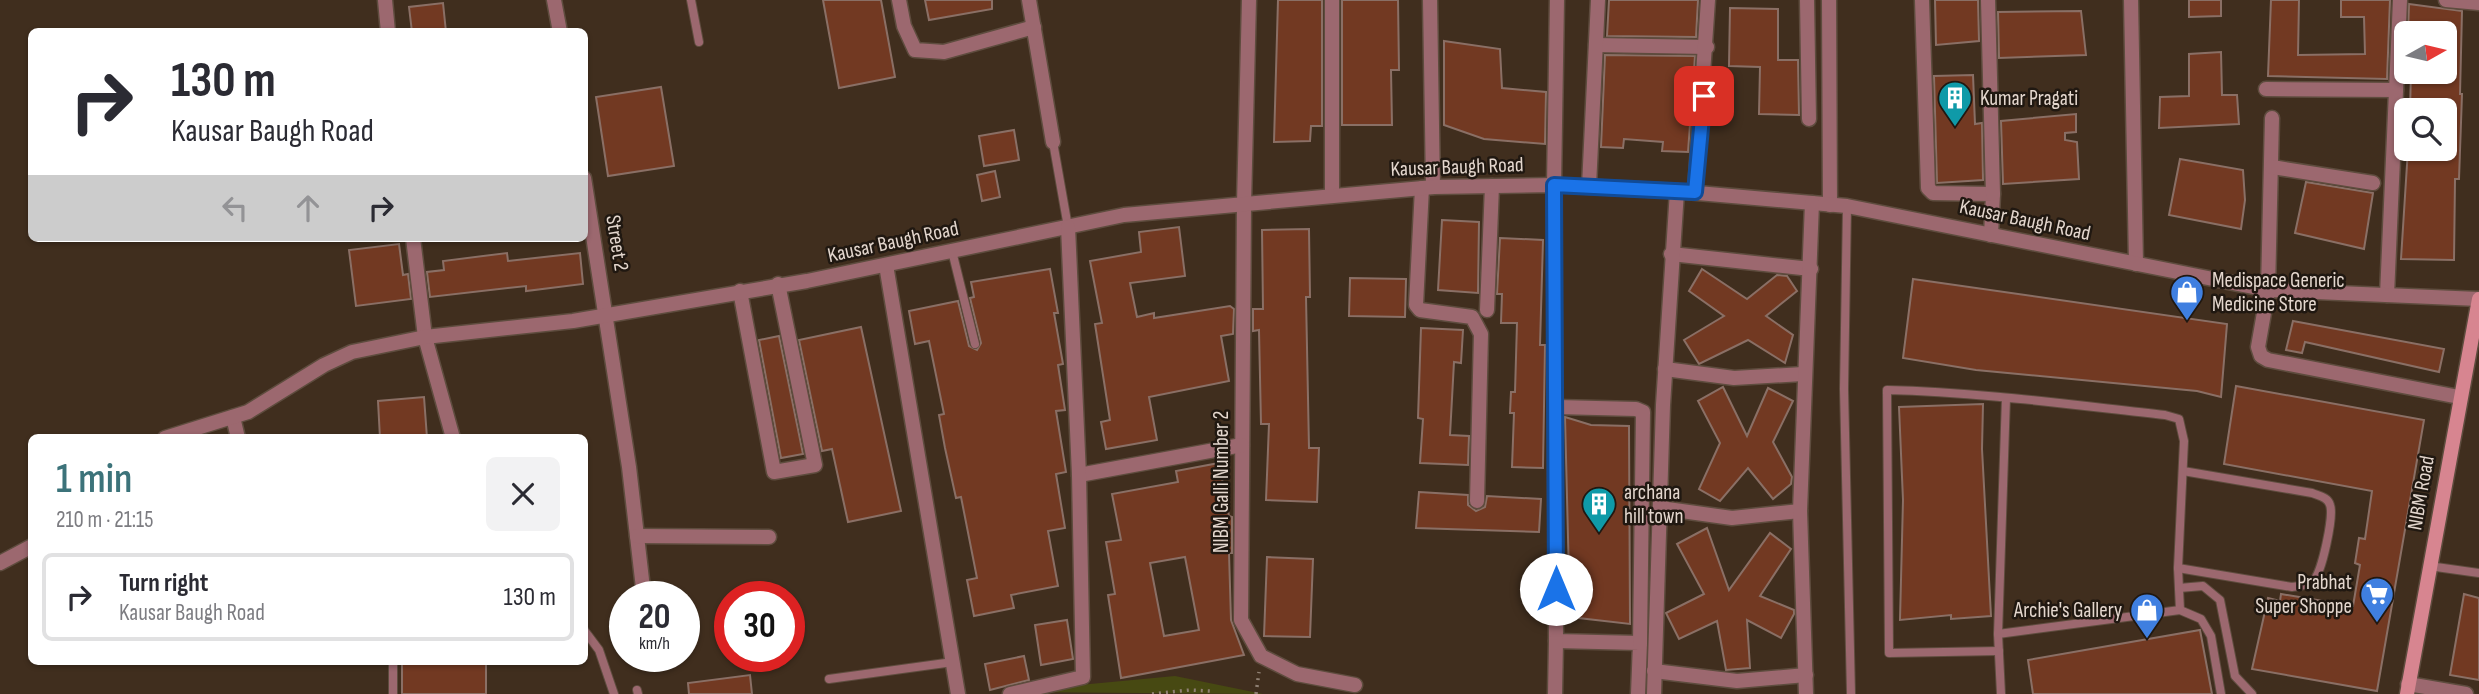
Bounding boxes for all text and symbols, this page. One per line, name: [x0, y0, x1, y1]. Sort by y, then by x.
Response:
north arrow: [2394, 21, 2457, 84]
map controls: [2394, 21, 2457, 161]
text: 130 m: [171, 52, 276, 111]
icon: right: [56, 56, 147, 147]
pin: [1674, 66, 1734, 126]
icon: arrive: [1685, 77, 1723, 115]
building icon: Kumar Pragati: [1936, 79, 1974, 128]
place label: Kumar Pragati: [1980, 86, 2078, 111]
button: search: [2394, 98, 2457, 161]
text: Kausar Baugh Road: [171, 112, 374, 151]
street label: Kausar Baugh Road: [1390, 152, 1524, 182]
icon: left: [216, 189, 254, 227]
icon: ahead: [289, 189, 327, 227]
icon: right: [362, 189, 400, 227]
street label: Kausar Baugh Road: [1957, 194, 2093, 246]
street label: Street 2: [600, 213, 634, 273]
street label: Kausar Baugh Road: [825, 216, 961, 268]
place label: Medispace Generic Medicine Store: [2212, 268, 2345, 317]
shop icon: Medispace Generic Medicine Store: [2168, 273, 2206, 322]
street label: NIBM Galli Number 2: [1209, 411, 1234, 553]
text: 1 min: [56, 454, 132, 505]
street label: NIBM Road: [2402, 454, 2440, 532]
button: close: [486, 457, 560, 531]
place label: archana hill town: [1624, 480, 1684, 529]
building icon: archana hill town: [1580, 485, 1618, 534]
text: 210 m · 21:15: [56, 506, 153, 534]
position arrow: [1519, 552, 1593, 626]
text: Turn right: [119, 568, 208, 599]
place label: Prabhat Super Shoppe: [2255, 570, 2352, 619]
supermarket icon: Prabhat Super Shoppe: [2358, 575, 2396, 624]
icon: right: [60, 578, 98, 616]
speed limit sign: 30: [714, 581, 805, 672]
text: 130 m: [504, 582, 556, 613]
shop icon: Archie's Gallery: [2128, 591, 2166, 640]
text: 20: [639, 596, 671, 639]
place label: Archie's Gallery: [2013, 598, 2122, 623]
text: Kausar Baugh Road: [119, 599, 265, 627]
text: km/h: [639, 633, 670, 654]

